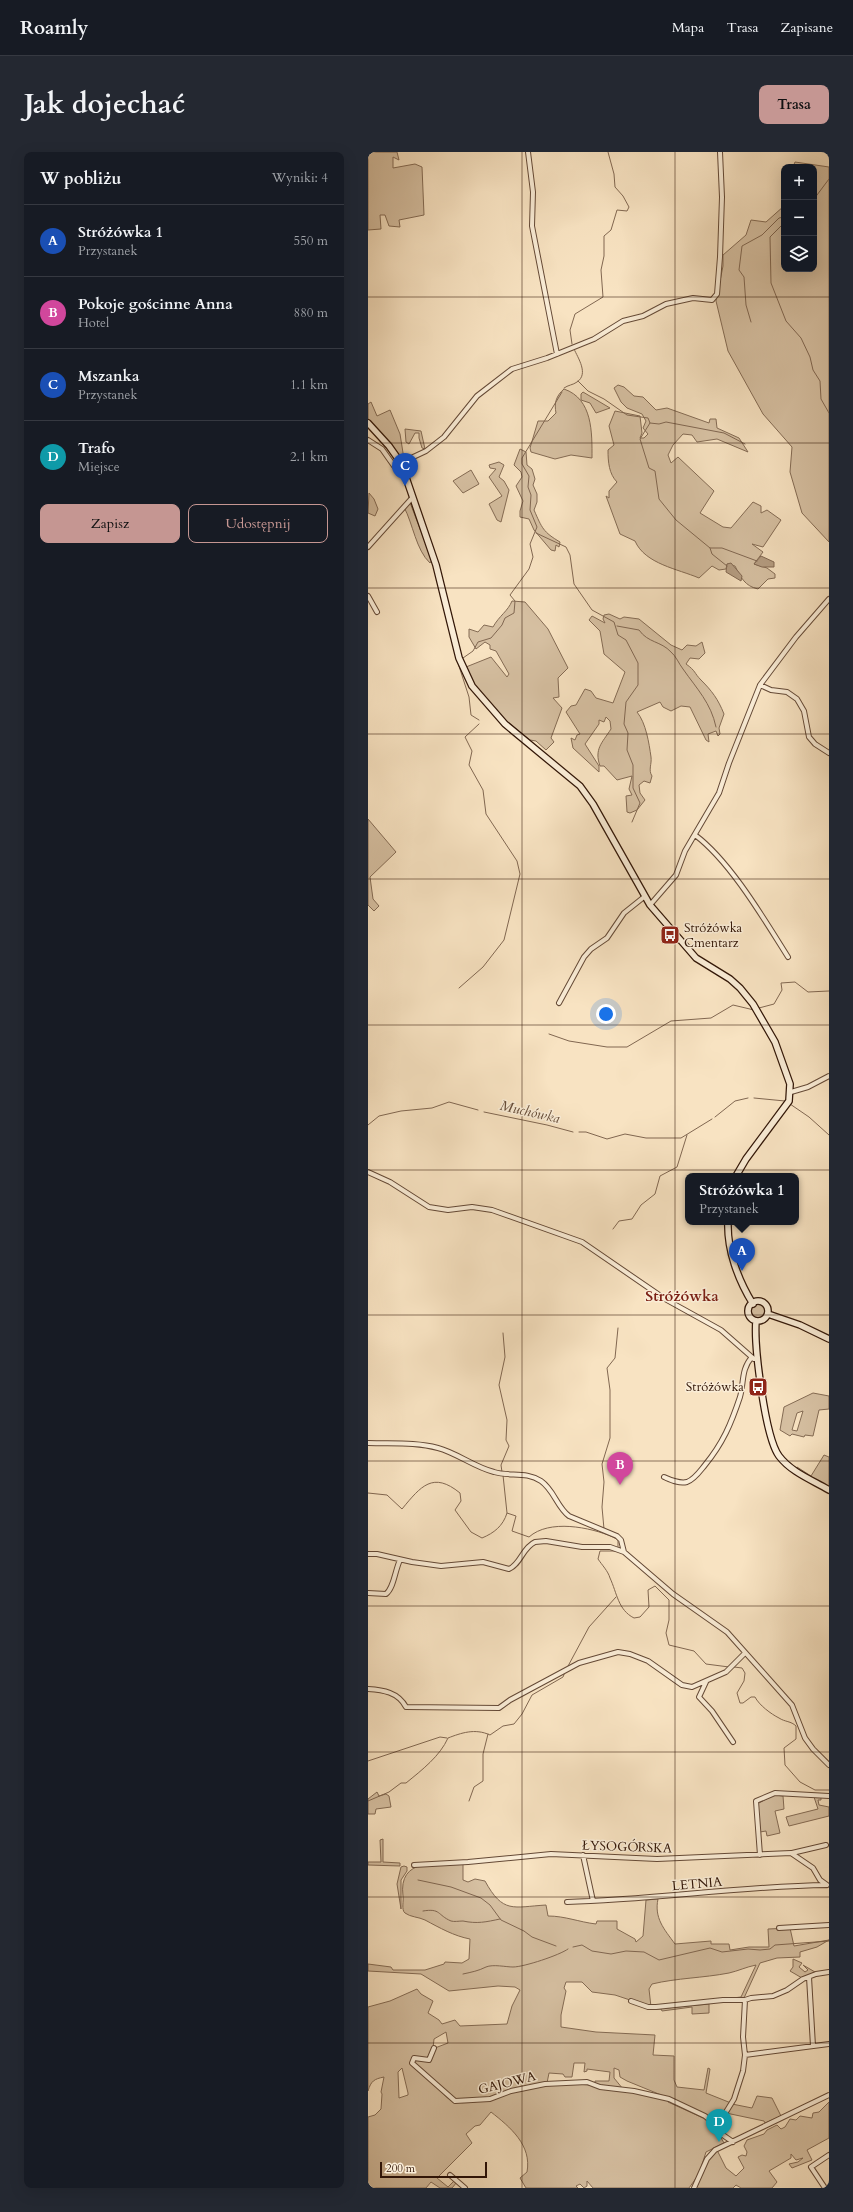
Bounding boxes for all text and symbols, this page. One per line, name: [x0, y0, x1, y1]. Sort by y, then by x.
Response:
text: Roamly: [20, 15, 88, 41]
text: Mapa: [672, 18, 704, 37]
text: Trasa: [726, 18, 759, 37]
text: Zapisane: [781, 18, 833, 37]
text: Jak dojechać: [24, 85, 185, 123]
button: Trasa: [759, 85, 829, 124]
map controls: [781, 164, 817, 272]
button: +: [781, 164, 817, 200]
text: W pobliżu: [40, 167, 121, 190]
text: Wyniki: 4: [272, 169, 328, 187]
button: −: [781, 200, 817, 236]
text: Stróżówka 1: [78, 222, 163, 242]
text: A: [48, 232, 58, 250]
text: 550 m: [294, 232, 328, 250]
button: layers: [781, 236, 817, 272]
text: Przystanek: [78, 242, 137, 260]
text: Pokoje gościnne Anna: [78, 294, 233, 314]
text: B: [48, 304, 58, 322]
text: 880 m: [294, 304, 328, 322]
text: Hotel: [78, 314, 109, 332]
text: Mszanka: [78, 366, 139, 386]
text: C: [48, 376, 58, 394]
text: 1.1 km: [290, 376, 328, 394]
text: Przystanek: [78, 386, 137, 404]
text: Trafo: [78, 438, 115, 458]
text: D: [47, 448, 59, 466]
text: 2.1 km: [290, 448, 328, 466]
pin: C: [392, 453, 418, 486]
text: Miejsce: [78, 458, 120, 476]
button: Zapisz: [40, 504, 180, 543]
button: Udostępnij: [188, 504, 328, 543]
place label: Stróżówka Cmentarz: [684, 919, 743, 952]
bus stop icon: Stróżówka Cmentarz: [659, 924, 681, 946]
your location: [596, 1004, 616, 1024]
water label: Muchówka: [498, 1096, 562, 1128]
popup: [685, 1173, 799, 1225]
text: Stróżówka 1: [699, 1180, 785, 1200]
text: Przystanek: [699, 1200, 759, 1218]
pin: A: [729, 1238, 755, 1271]
district label: Stróżówka: [645, 1286, 719, 1306]
bus stop icon: Stróżówka: [747, 1376, 769, 1398]
place label: Stróżówka: [686, 1378, 744, 1396]
pin: B: [607, 1452, 633, 1485]
street label: ŁYSOGÓRSKA: [582, 1836, 673, 1858]
street label: LETNIA: [671, 1873, 724, 1895]
street label: GAJOWA: [476, 2067, 538, 2099]
pin: D: [706, 2109, 732, 2142]
scale bar: [380, 2160, 487, 2179]
text: 200 m: [386, 2161, 415, 2176]

